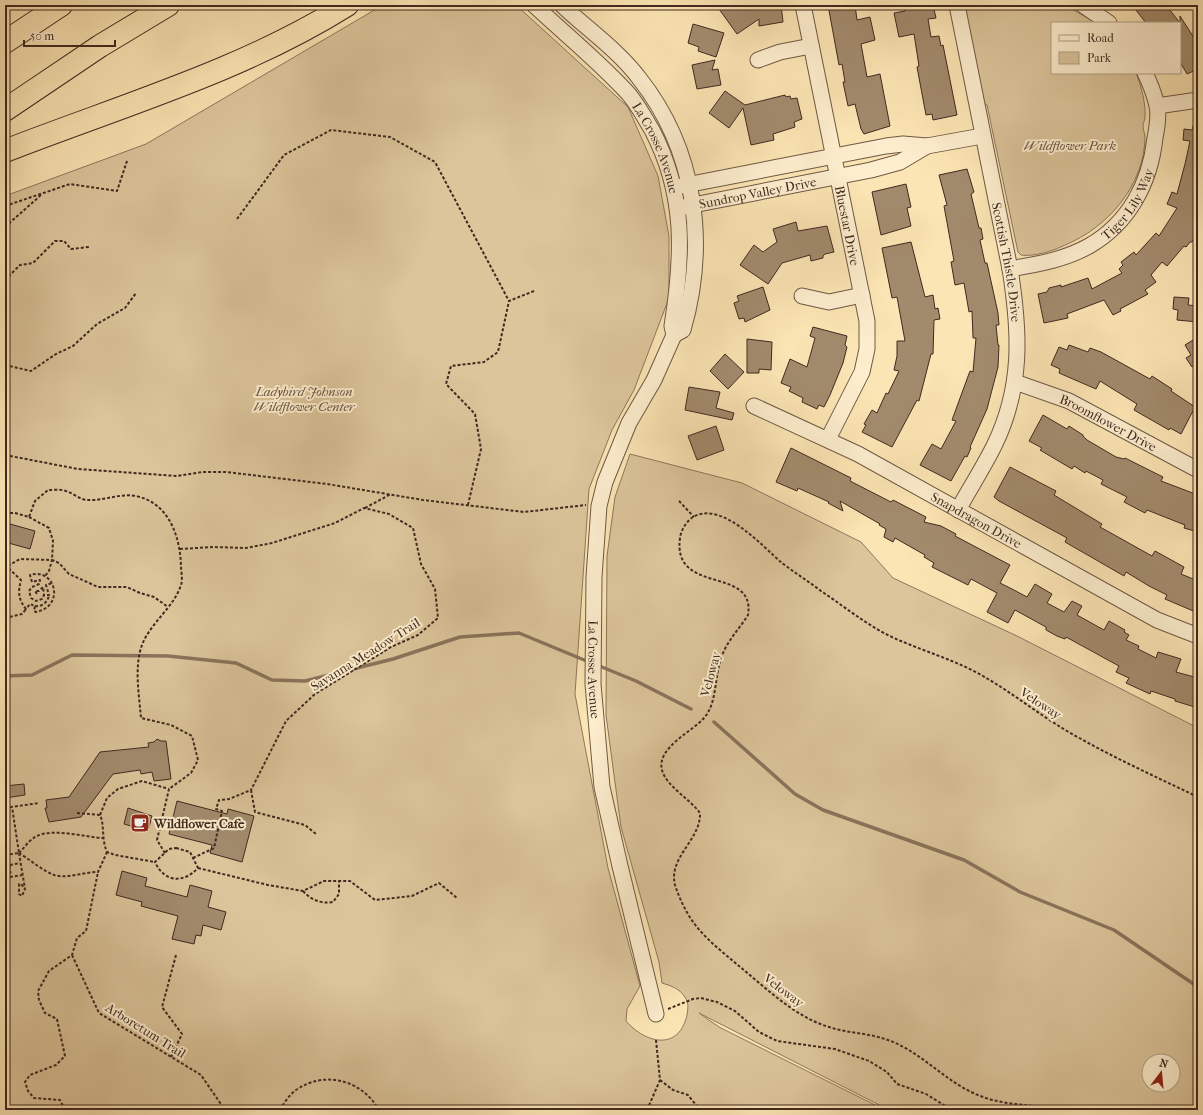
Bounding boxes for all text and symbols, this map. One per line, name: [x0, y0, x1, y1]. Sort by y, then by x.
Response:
scale bar: [24, 22, 115, 48]
legend: [1051, 22, 1181, 74]
text: 50 m: [30, 29, 54, 43]
text: Road: [1087, 31, 1114, 45]
text: Park: [1087, 51, 1112, 65]
street label: La Crosse Avenue: [629, 100, 682, 195]
park label: Wildflower Park: [1024, 138, 1116, 153]
street label: Tiger Lily Way: [1098, 166, 1157, 243]
street label: Sundrop Valley Drive: [698, 174, 818, 212]
street label: Bluestar Drive: [832, 184, 863, 268]
street label: Scottish Thistle Drive: [989, 201, 1023, 323]
park label: Ladybird Johnson Wildflower Center: [253, 384, 356, 414]
street label: Broomflower Drive: [1058, 391, 1160, 455]
street label: Snapdragon Drive: [928, 489, 1025, 552]
street label: Savanna Meadow Trail: [308, 615, 423, 694]
street label: La Crosse Avenue: [585, 620, 603, 720]
street label: Veloway: [697, 649, 724, 699]
street label: Veloway: [1016, 684, 1065, 723]
cafe icon: Wildflower Cafe: [129, 812, 151, 834]
place label: Wildflower Cafe: [153, 816, 245, 831]
street label: Veloway: [760, 970, 808, 1011]
street label: Arboretum Trail: [102, 999, 189, 1061]
north arrow: [1141, 1053, 1181, 1093]
text: N: [1158, 1056, 1170, 1071]

